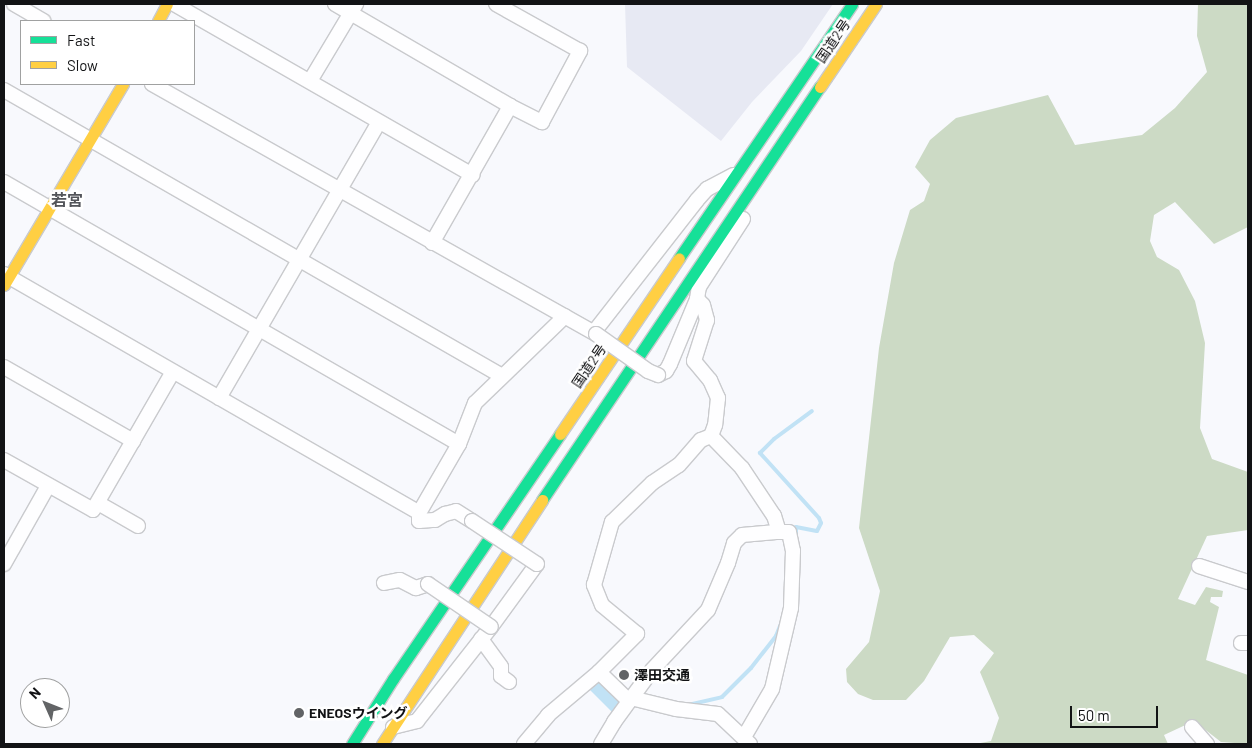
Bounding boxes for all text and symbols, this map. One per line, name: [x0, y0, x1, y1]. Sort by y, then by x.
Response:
street label: 国道2号: [812, 16, 854, 66]
legend: [20, 20, 195, 85]
text: Fast: [67, 31, 95, 49]
text: Slow: [67, 56, 98, 74]
district label: 若宮: [51, 190, 83, 210]
street label: 国道2号: [568, 341, 610, 391]
place label: 澤田交通: [634, 667, 690, 683]
marker: 澤田交通: [618, 669, 630, 681]
north arrow: [20, 678, 70, 728]
text: N: [25, 684, 44, 702]
scale bar: [1072, 696, 1160, 728]
place label: ENEOSウイング: [309, 705, 408, 721]
text: 50 m: [1078, 706, 1110, 724]
marker: ENEOSウイング: [293, 707, 305, 719]

